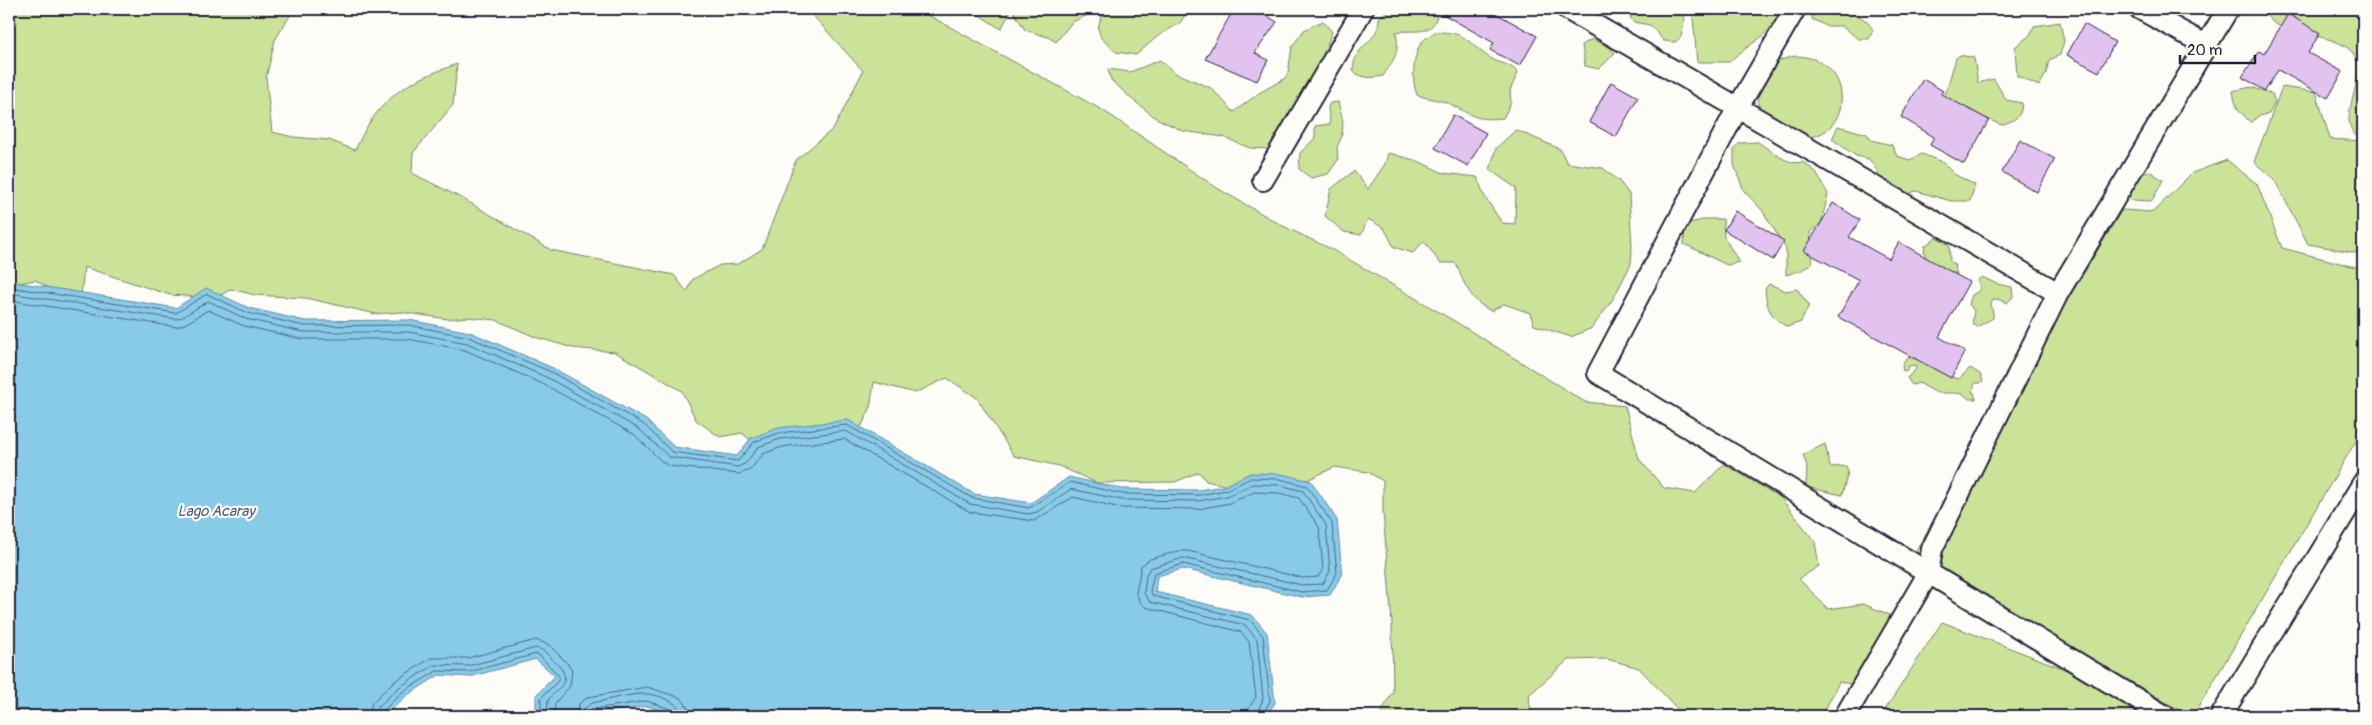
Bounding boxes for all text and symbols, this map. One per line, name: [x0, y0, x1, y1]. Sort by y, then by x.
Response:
scale bar: [2180, 32, 2254, 64]
text: 20 m: [2187, 41, 2222, 60]
water label: Lago Acaray: [177, 502, 257, 521]

